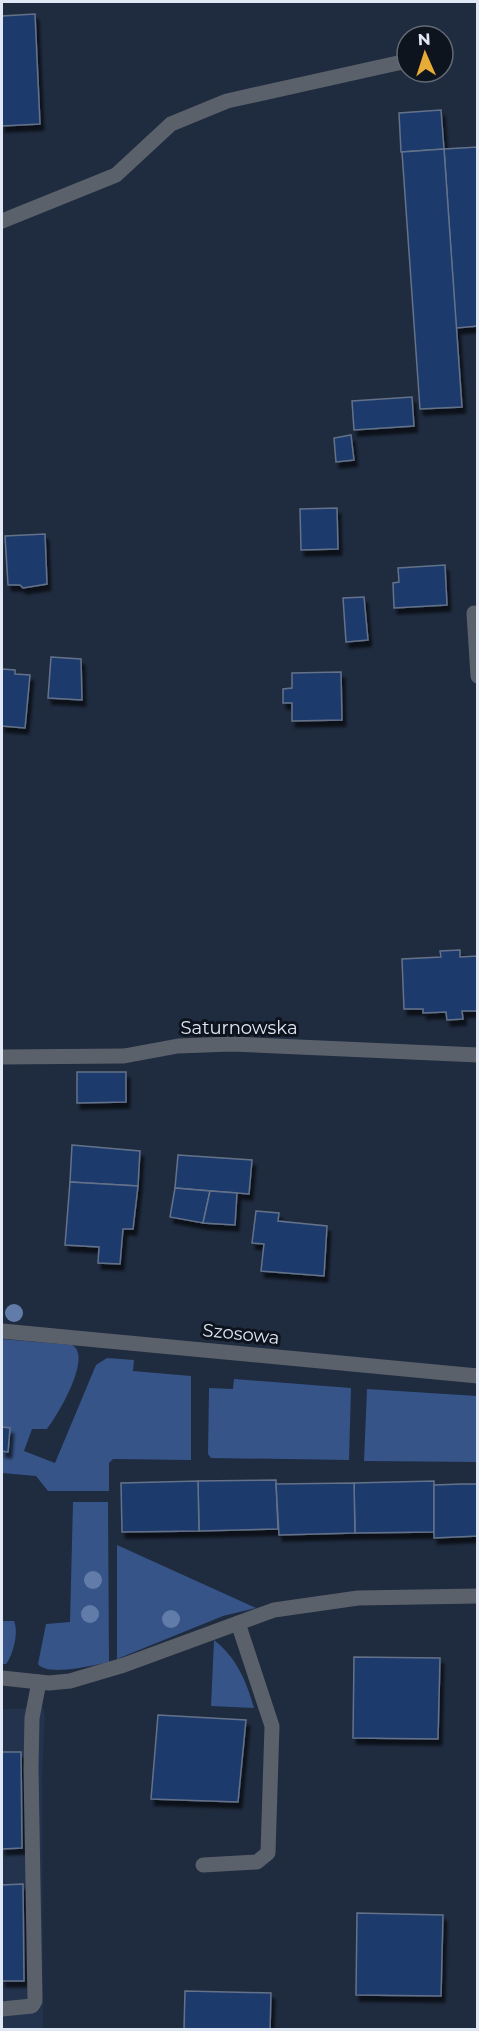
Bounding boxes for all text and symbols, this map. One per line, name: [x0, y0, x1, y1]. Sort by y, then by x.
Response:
north arrow: [395, 24, 455, 84]
text: N: [417, 30, 431, 49]
street label: Saturnowska: [180, 1017, 298, 1039]
street label: Szosowa: [201, 1319, 281, 1349]

